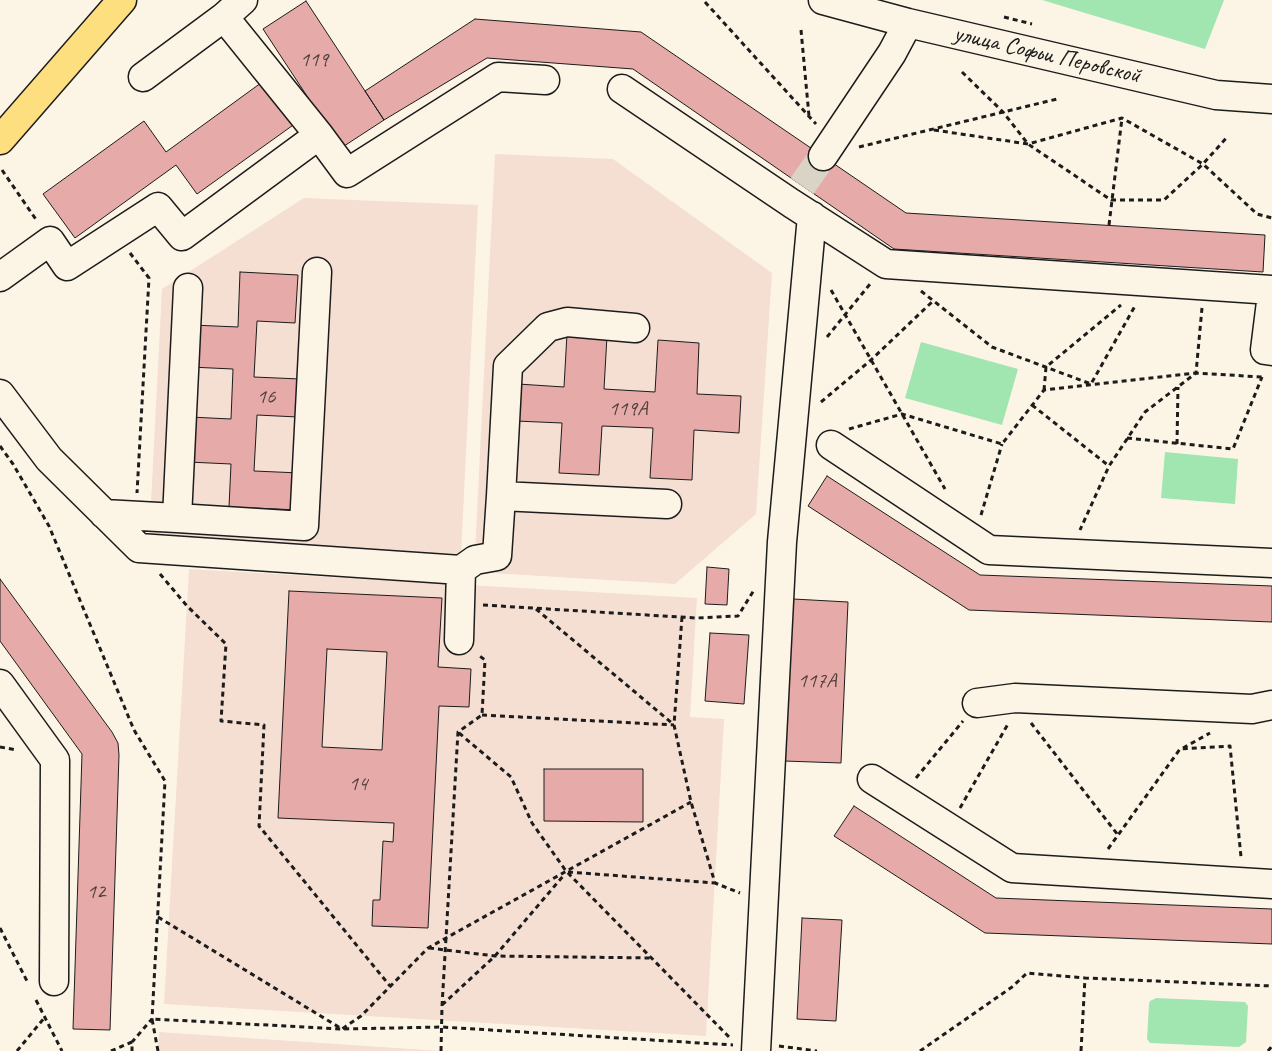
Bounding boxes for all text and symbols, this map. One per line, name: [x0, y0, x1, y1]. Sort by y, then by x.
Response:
street label: улица Софьи Перовской: [951, 20, 1143, 90]
house number: 119: [300, 47, 328, 73]
house number: 16: [257, 384, 275, 410]
house number: 119А: [609, 396, 647, 422]
house number: 117А: [798, 668, 836, 694]
house number: 14: [349, 771, 367, 797]
house number: 12: [87, 879, 105, 905]

